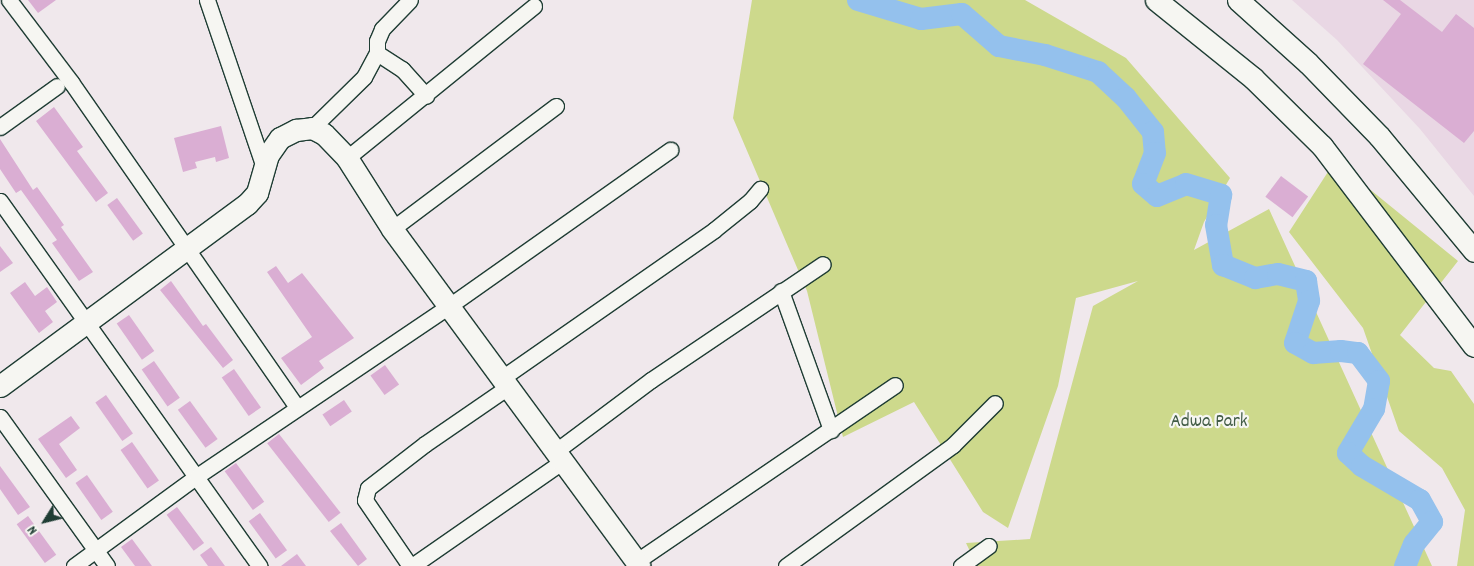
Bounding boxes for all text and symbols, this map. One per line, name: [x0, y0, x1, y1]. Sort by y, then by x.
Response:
park label: Adwa Park: [1170, 412, 1248, 434]
north arrow: [20, 496, 70, 546]
text: N: [23, 521, 43, 539]

